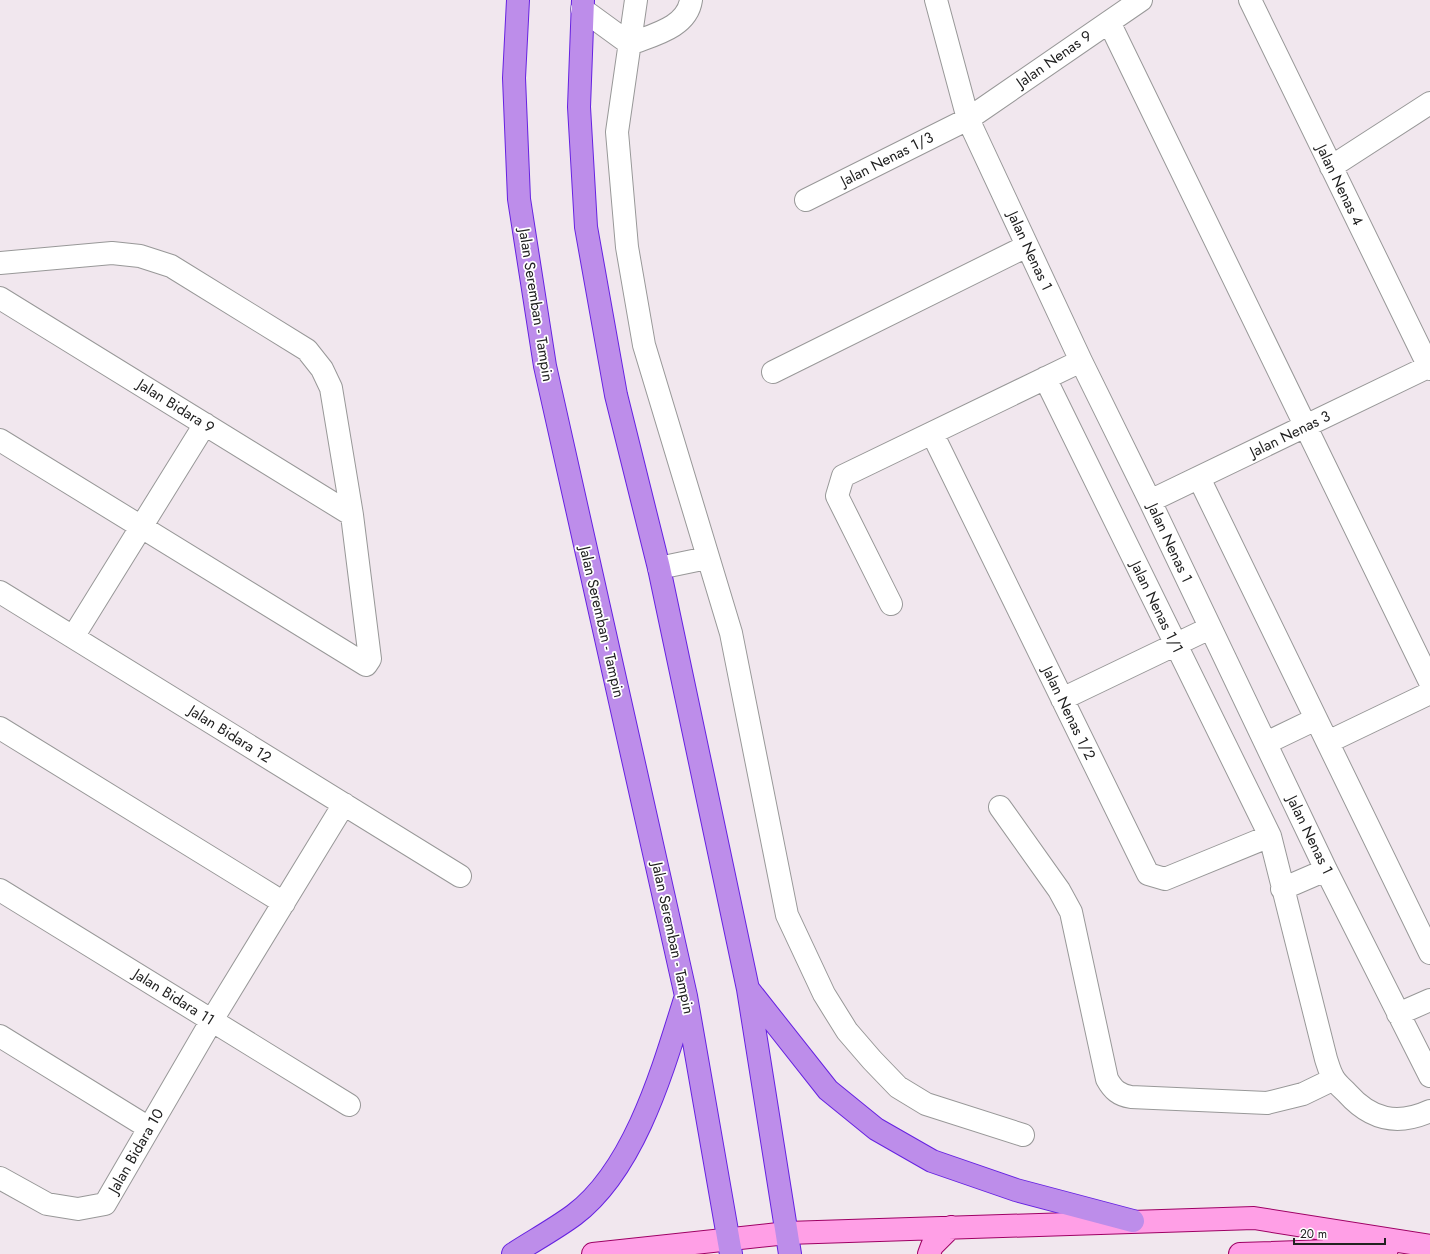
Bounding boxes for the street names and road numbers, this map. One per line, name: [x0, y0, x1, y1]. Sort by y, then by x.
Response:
street label: Jalan Nenas 9: [1010, 25, 1096, 94]
street label: Jalan Nenas 1/3: [835, 126, 937, 193]
street label: Jalan Nenas 4: [1310, 139, 1369, 229]
street label: Jalan Nenas 1: [1001, 206, 1058, 294]
street label: Jalan Seremban - Tampin: [513, 225, 559, 383]
street label: Jalan Bidara 9: [131, 372, 219, 438]
street label: Jalan Nenas 3: [1244, 405, 1334, 464]
street label: Jalan Nenas 1: [1141, 498, 1198, 586]
street label: Jalan Seremban - Tampin: [573, 542, 630, 700]
street label: Jalan Nenas 1/1: [1124, 555, 1189, 657]
street label: Jalan Nenas 1/2: [1036, 661, 1101, 764]
street label: Jalan Bidara 12: [183, 699, 276, 768]
street label: Jalan Nenas 1: [1280, 790, 1339, 878]
street label: Jalan Seremban - Tampin: [646, 858, 700, 1016]
street label: Jalan Bidara 11: [127, 962, 219, 1031]
street label: Jalan Bidara 10: [102, 1105, 169, 1199]

